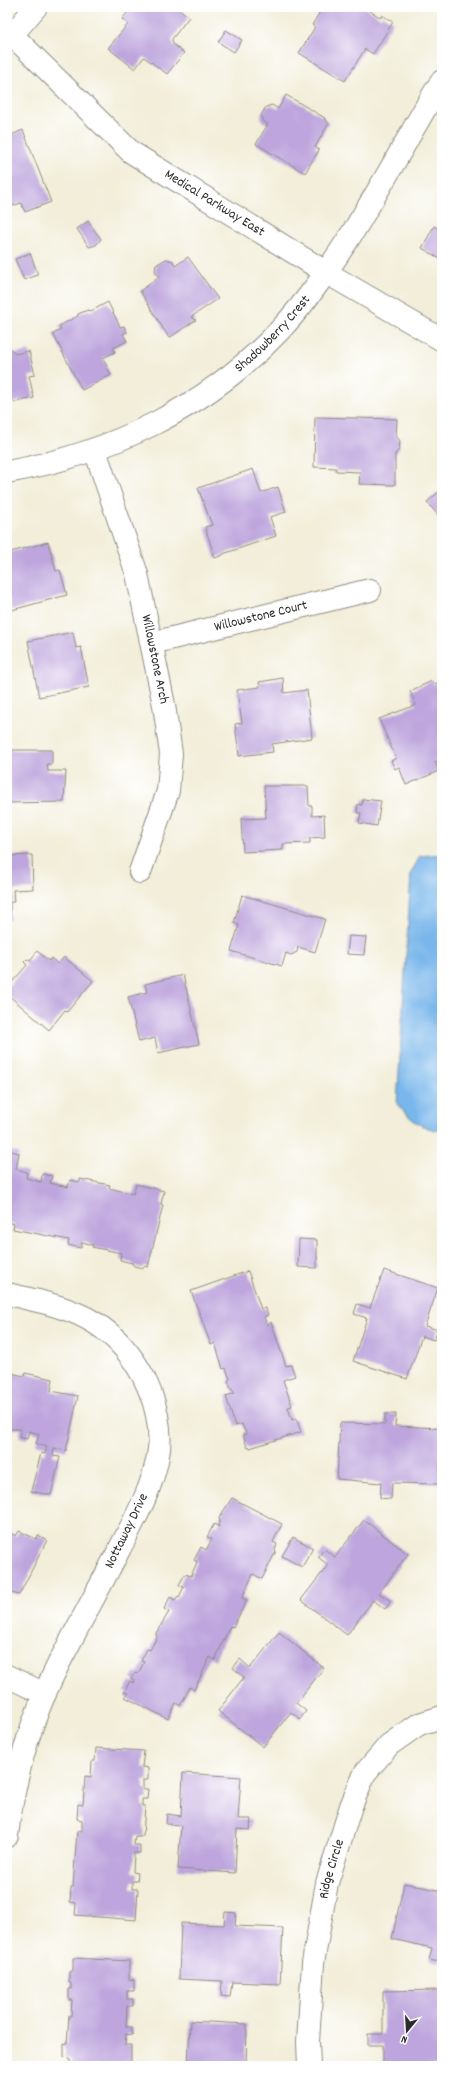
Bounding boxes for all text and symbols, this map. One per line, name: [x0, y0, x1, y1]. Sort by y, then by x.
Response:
street label: Medical Parkway East: [160, 165, 269, 242]
street label: Shadowberry Crest: [230, 291, 316, 378]
street label: Willowstone Court: [212, 596, 309, 638]
street label: Willowstone Arch: [136, 613, 174, 706]
street label: Nottaway Drive: [100, 1490, 154, 1572]
street label: Ridge Circle: [314, 1837, 350, 1901]
north arrow: [387, 2011, 427, 2051]
text: N: [399, 2030, 410, 2047]

